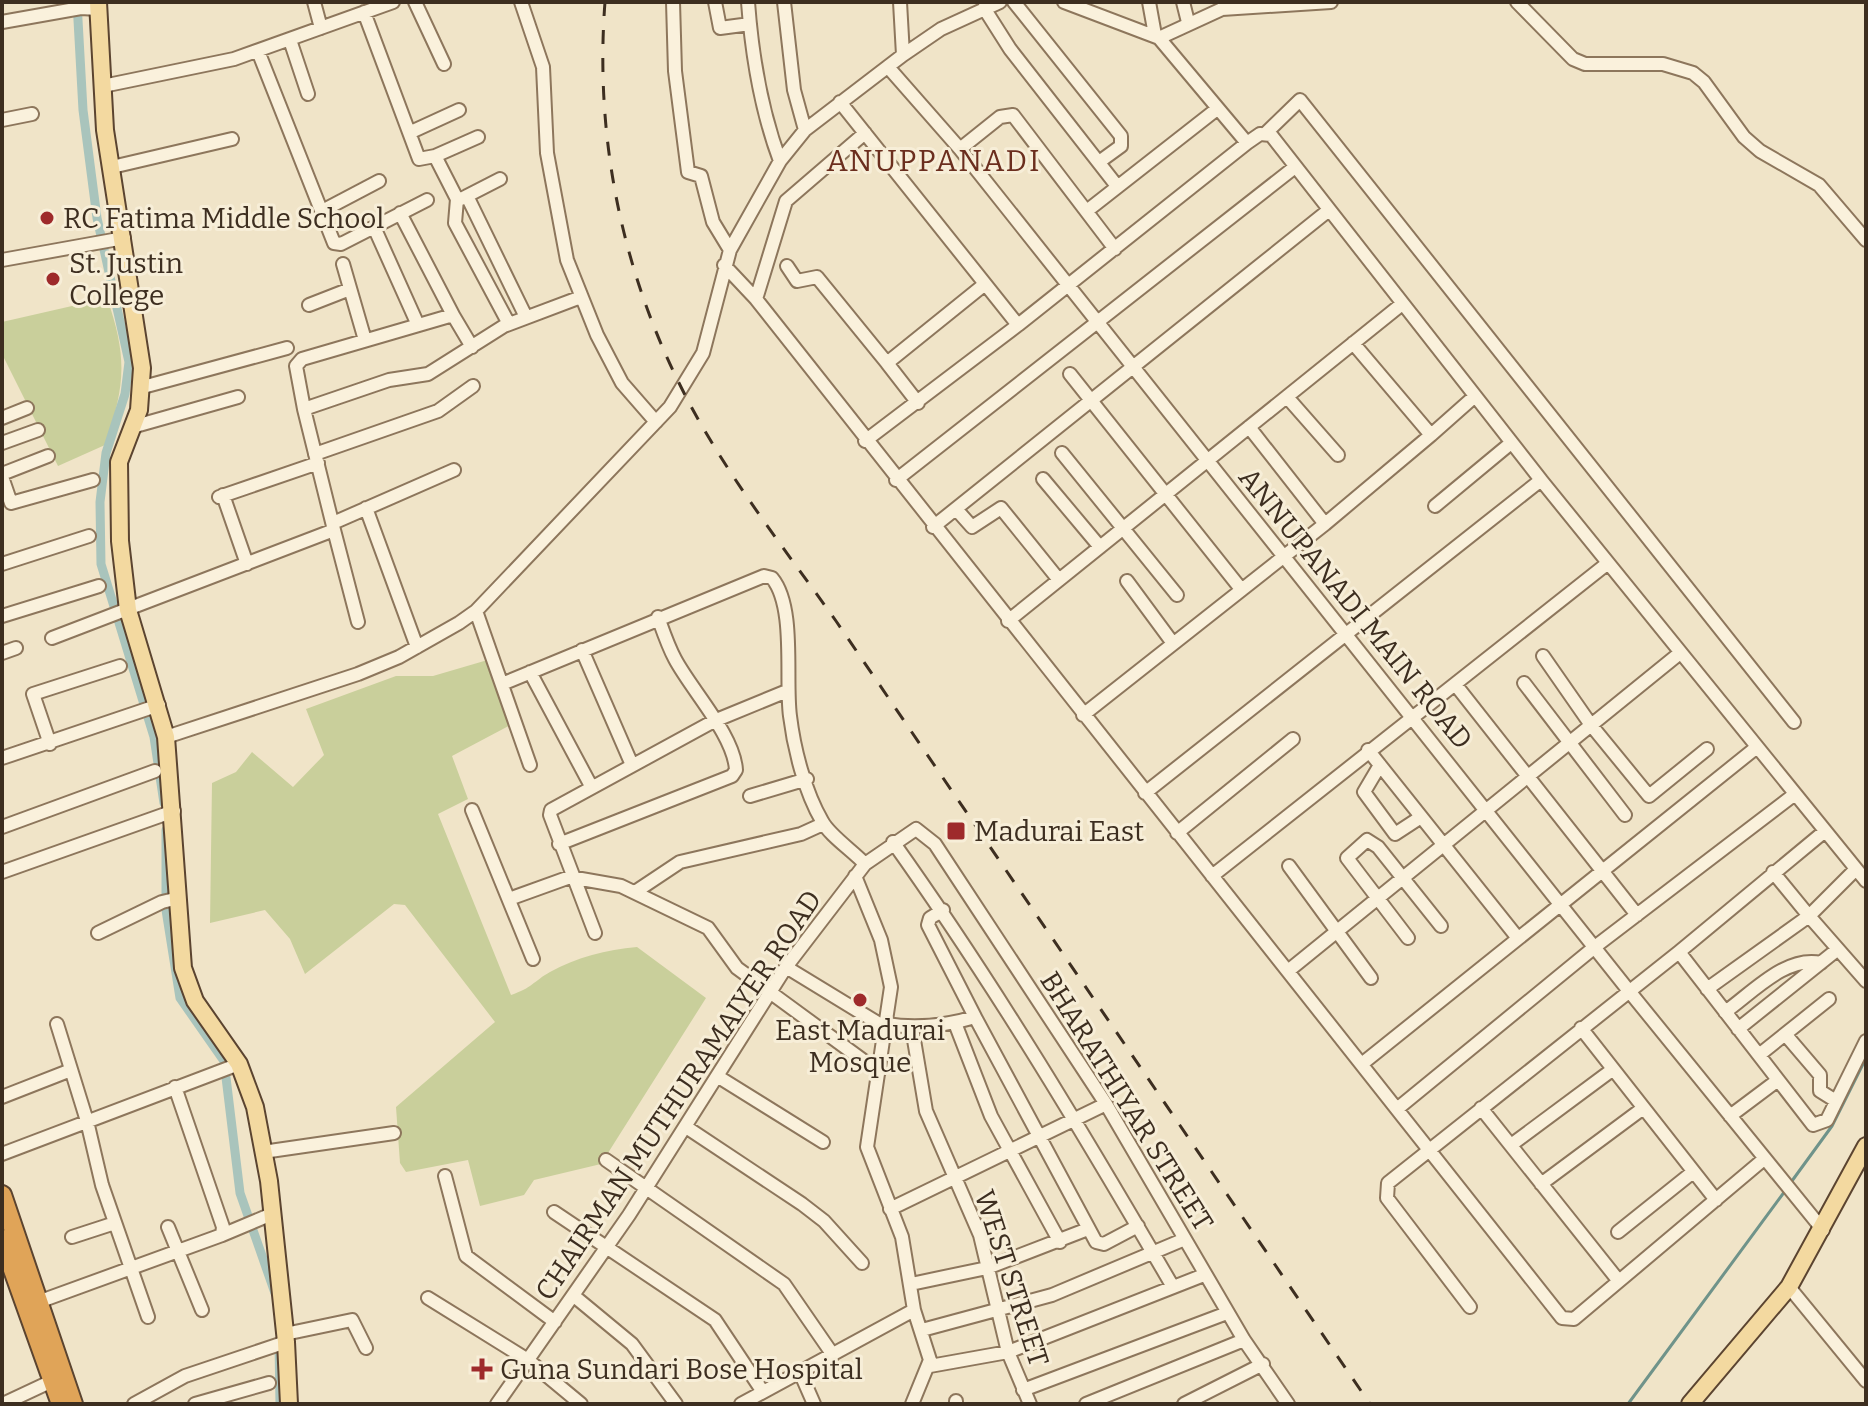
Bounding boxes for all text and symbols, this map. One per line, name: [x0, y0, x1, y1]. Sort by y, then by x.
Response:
district label: ANUPPANADI: [826, 143, 1042, 179]
place label: RC Fatima Middle School: [63, 202, 384, 235]
marker: RC Fatima Middle School: [38, 209, 56, 227]
place label: St. Justin College: [69, 247, 183, 312]
marker: St. Justin College: [44, 270, 62, 288]
street label: ANNUPANADI MAIN ROAD: [1232, 461, 1479, 755]
place label: Madurai East: [974, 815, 1144, 848]
marker: Madurai East: [945, 820, 967, 842]
street label: CHAIRMAN MUTHURAMAIYER ROAD: [529, 884, 828, 1306]
street label: BHARATHIYAR STREET: [1033, 966, 1220, 1237]
marker: East Madurai Mosque: [851, 991, 869, 1009]
place label: East Madurai Mosque: [775, 1014, 945, 1079]
street label: WEST STREET: [968, 1186, 1056, 1370]
place label: Guna Sundari Bose Hospital: [500, 1353, 863, 1386]
marker: Guna Sundari Bose Hospital: [471, 1358, 493, 1380]

